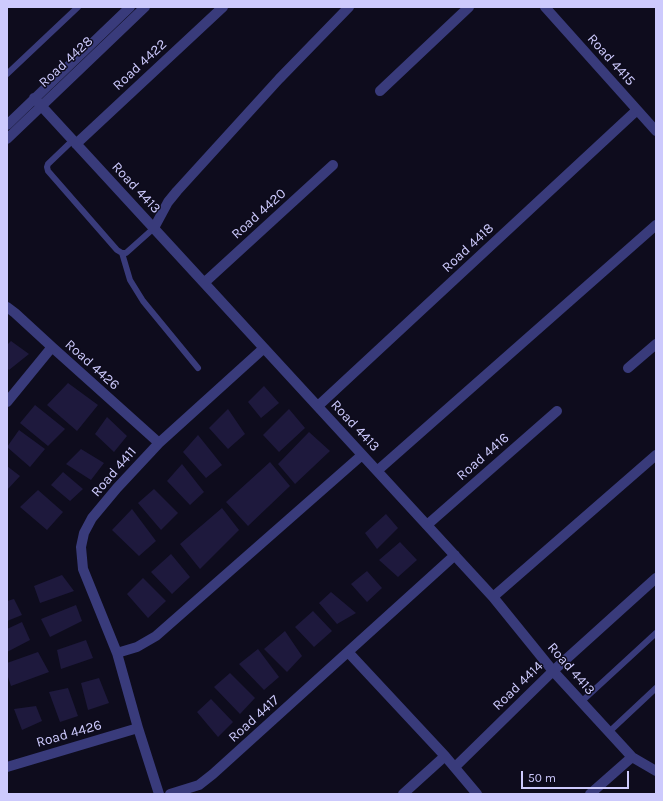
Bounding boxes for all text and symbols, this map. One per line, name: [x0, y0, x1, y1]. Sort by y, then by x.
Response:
street label: Road 4415: [583, 31, 639, 89]
street label: Road 4428: [35, 33, 97, 91]
street label: Road 4422: [110, 36, 170, 94]
street label: Road 4413: [108, 159, 164, 217]
street label: Road 4420: [228, 185, 290, 243]
street label: Road 4418: [439, 220, 497, 276]
street label: Road 4426: [61, 336, 123, 394]
street label: Road 4413: [327, 397, 383, 455]
street label: Road 4416: [453, 430, 513, 484]
street label: Road 4411: [88, 444, 140, 500]
street label: Road 4413: [544, 639, 598, 699]
street label: Road 4414: [489, 658, 547, 714]
street label: Road 4417: [225, 692, 283, 746]
street label: Road 4426: [34, 717, 104, 751]
scale bar: [523, 763, 631, 789]
text: 50 m: [528, 771, 556, 785]

